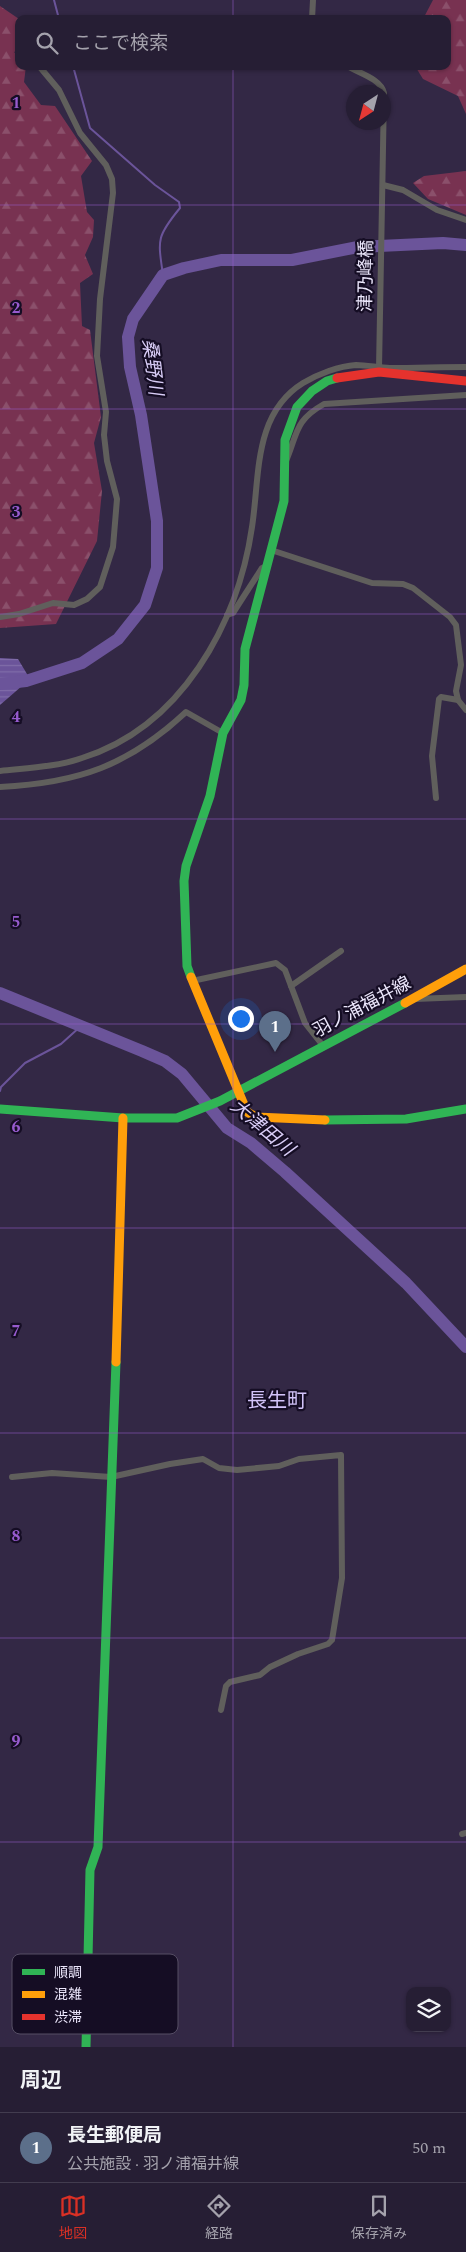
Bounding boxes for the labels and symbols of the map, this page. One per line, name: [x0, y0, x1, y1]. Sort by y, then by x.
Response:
north arrow: [346, 85, 391, 130]
text: 1: [12, 91, 20, 115]
street label: 津乃峰橋: [352, 240, 380, 312]
text: 2: [12, 296, 21, 320]
water label: 桑野川: [134, 337, 170, 399]
text: 3: [12, 500, 21, 524]
text: 4: [12, 705, 21, 729]
text: 5: [12, 910, 20, 934]
street label: 羽ノ浦福井線: [308, 970, 416, 1044]
your location: [228, 1006, 254, 1032]
pin: 1: [259, 1011, 291, 1052]
water label: 大津田川: [224, 1092, 302, 1165]
text: 6: [12, 1115, 21, 1139]
text: 7: [12, 1319, 21, 1343]
district label: 長生町: [247, 1386, 307, 1416]
text: 8: [12, 1524, 21, 1548]
text: 9: [12, 1729, 21, 1753]
legend: [12, 1954, 178, 2034]
text: 順調: [54, 1962, 82, 1983]
text: 混雑: [54, 1984, 82, 2005]
text: 渋滞: [54, 2007, 82, 2028]

